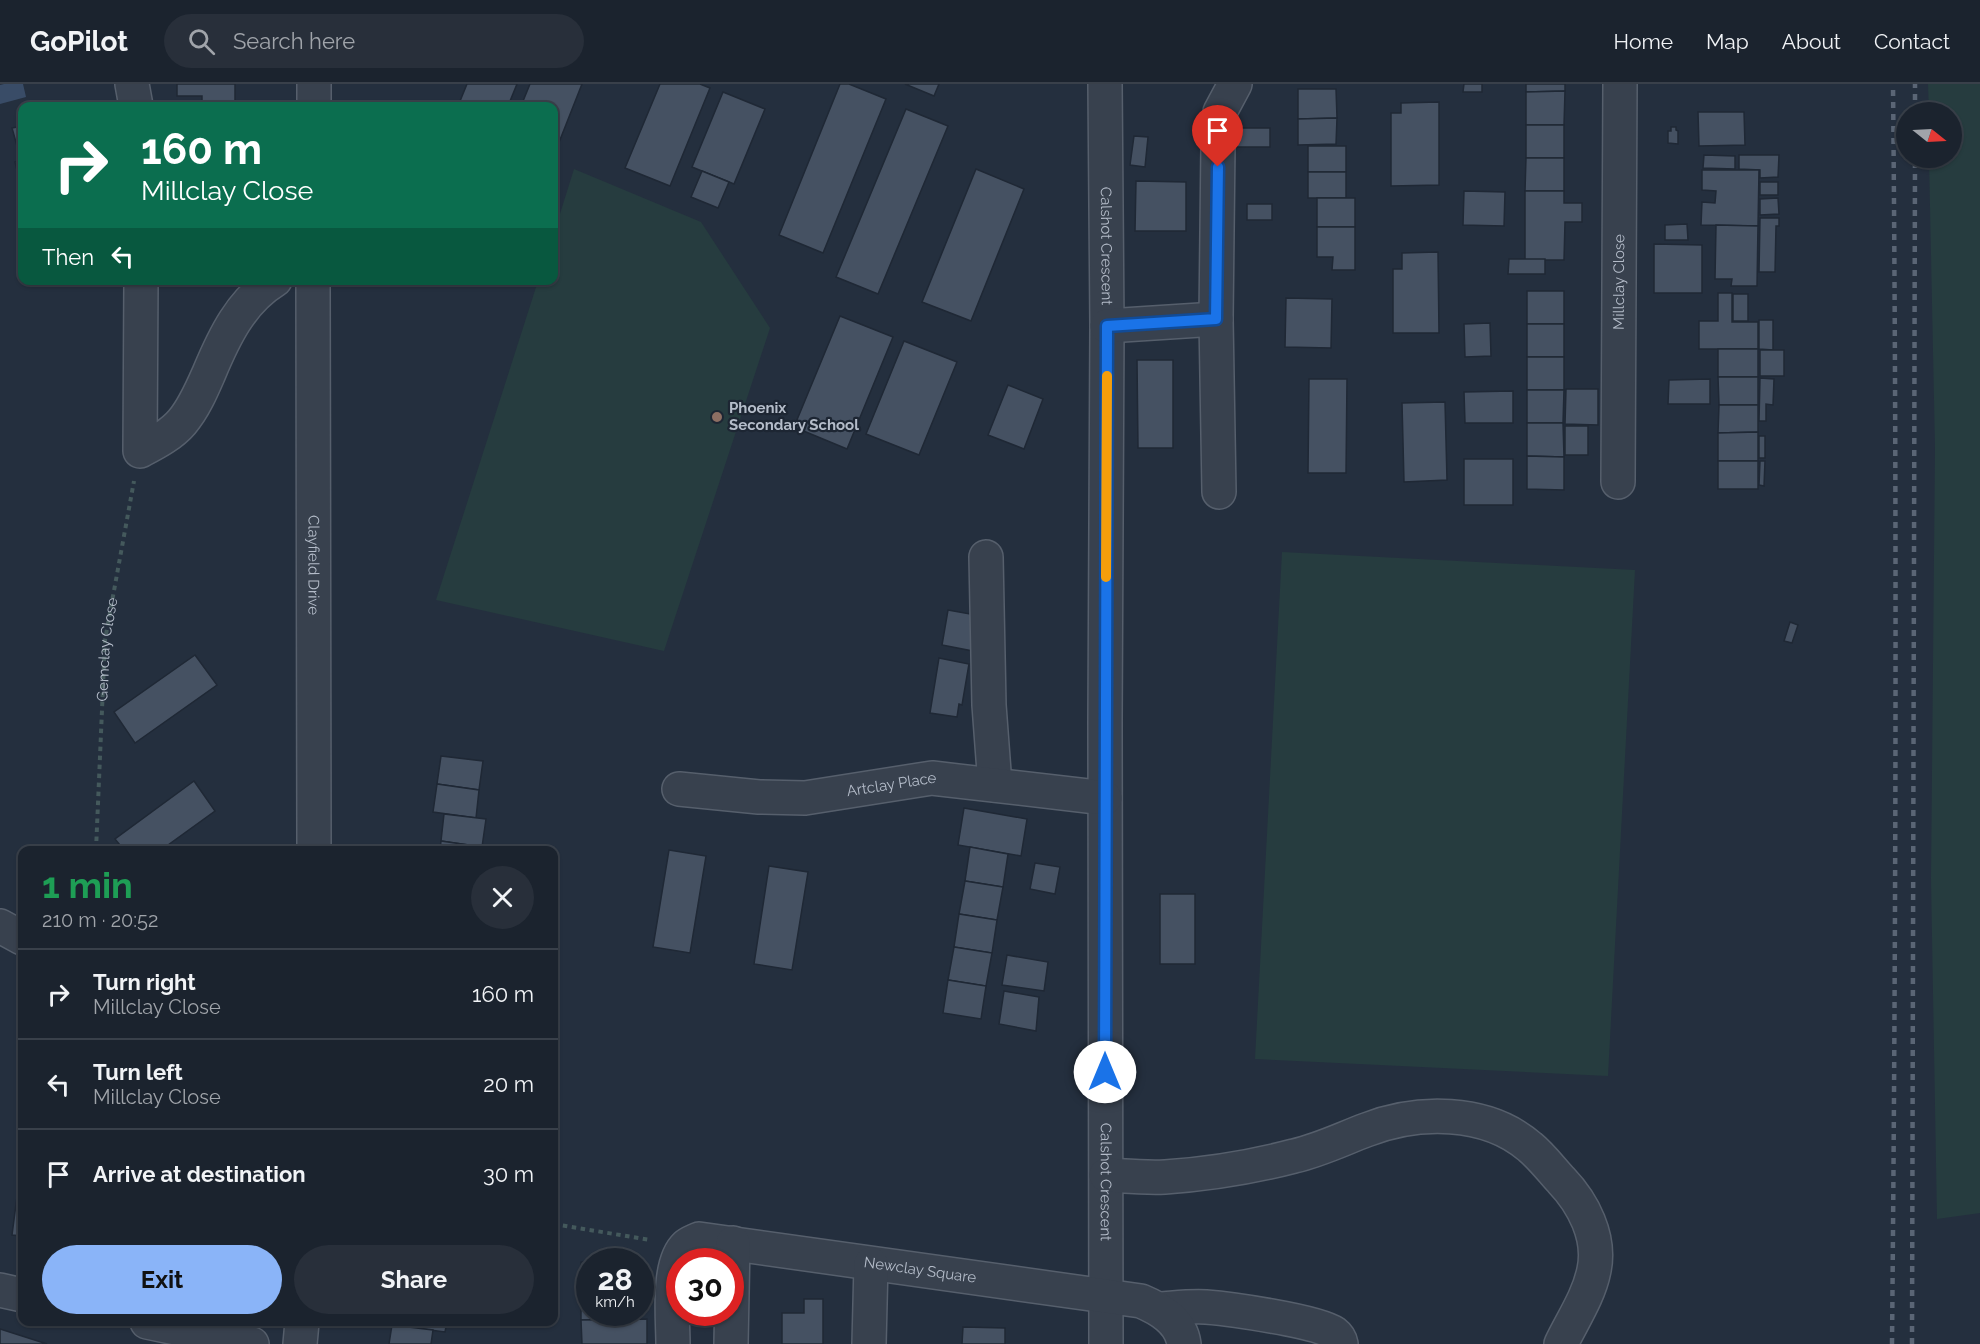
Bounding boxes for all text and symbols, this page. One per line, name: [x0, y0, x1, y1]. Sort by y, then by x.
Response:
search box: [164, 14, 584, 68]
text: GoPilot: [30, 25, 128, 58]
icon: search: [185, 25, 218, 58]
text: Search here: [233, 28, 355, 54]
text: Home: [1614, 29, 1673, 54]
text: Map: [1706, 29, 1749, 54]
text: About: [1782, 29, 1841, 54]
text: Contact: [1874, 29, 1950, 54]
north arrow: [1896, 102, 1962, 168]
map controls: [1896, 102, 1962, 168]
pin: [1192, 105, 1243, 167]
icon: arrive: [1201, 114, 1234, 147]
text: 160 m: [141, 125, 262, 174]
icon: right: [42, 126, 120, 204]
text: Millclay Close: [141, 175, 313, 206]
street label: Calshot Crescent: [1097, 187, 1116, 305]
street label: Millclay Close: [1610, 234, 1628, 330]
icon: left: [106, 240, 139, 273]
text: Then: [42, 244, 94, 270]
place label: Phoenix Secondary School: [729, 399, 859, 434]
marker: Phoenix Secondary School: [710, 410, 724, 424]
street label: Clayfield Drive: [304, 515, 323, 615]
street label: Gemclay Close: [93, 596, 122, 702]
street label: Artclay Place: [845, 769, 938, 800]
text: 1 min: [42, 864, 133, 906]
button: close: [471, 866, 534, 929]
text: 210 m · 20:52: [42, 908, 158, 932]
text: Turn right: [93, 969, 196, 995]
icon: right: [42, 978, 75, 1011]
text: 160 m: [472, 981, 534, 1007]
text: Millclay Close: [93, 995, 221, 1019]
position arrow: [1073, 1040, 1137, 1104]
text: Turn left: [93, 1059, 183, 1085]
icon: left: [42, 1068, 75, 1101]
text: 20 m: [483, 1071, 534, 1097]
text: Millclay Close: [93, 1085, 221, 1109]
street label: Calshot Crescent: [1097, 1123, 1115, 1241]
icon: arrive: [42, 1158, 75, 1191]
text: Arrive at destination: [93, 1161, 306, 1187]
text: 30 m: [483, 1161, 534, 1187]
button: Exit: [42, 1245, 282, 1314]
button: Share: [294, 1245, 534, 1314]
speed limit sign: 30: [666, 1248, 744, 1326]
street label: Newclay Square: [863, 1253, 978, 1287]
text: 28: [597, 1262, 633, 1297]
text: km/h: [595, 1293, 635, 1311]

